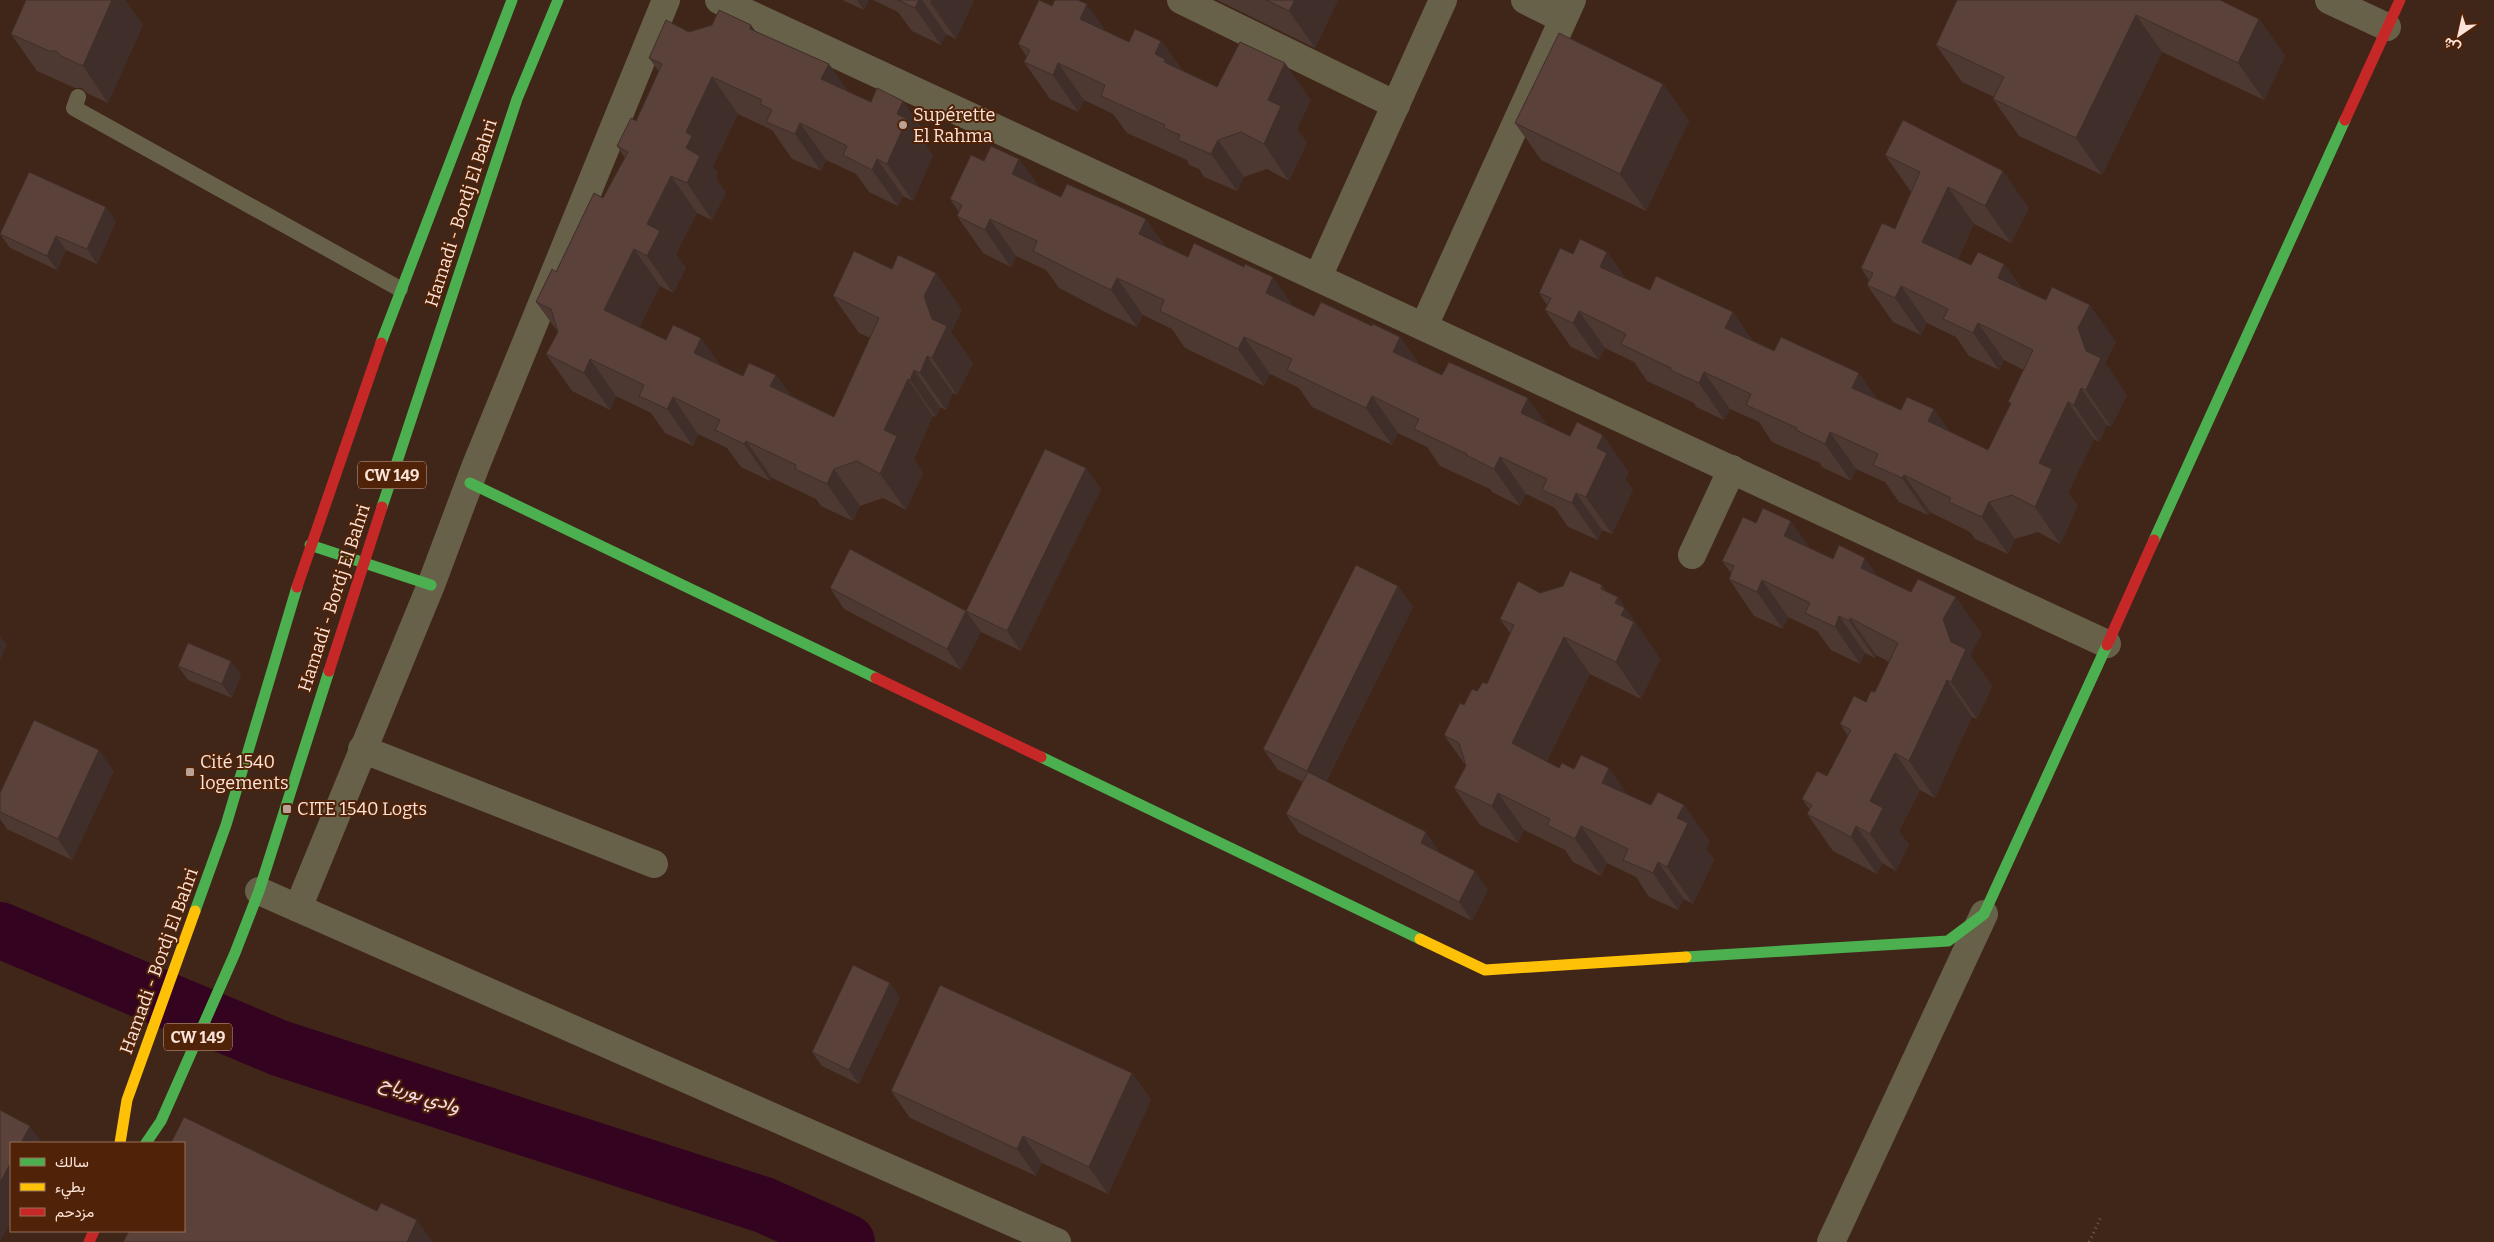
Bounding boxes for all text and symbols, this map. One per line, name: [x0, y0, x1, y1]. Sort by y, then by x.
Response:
north arrow: [2434, 10, 2484, 60]
text: ش: [2440, 34, 2464, 57]
place label: Supérette El Rahma: [913, 104, 995, 147]
street label: Hamadi - Bordj El Bahri: [420, 116, 502, 310]
marker: Supérette El Rahma: [897, 119, 909, 131]
road number: CW 149: [358, 462, 426, 488]
street label: Hamadi - Bordj El Bahri: [293, 501, 375, 695]
place label: Cité 1540 logements: [200, 751, 289, 794]
marker: Cité 1540 logements: [184, 766, 196, 778]
place label: CITE 1540 Logts: [297, 798, 427, 820]
marker: CITE 1540 Logts: [281, 803, 293, 815]
street label: Hamadi - Bordj El Bahri: [115, 865, 203, 1057]
road number: CW 149: [164, 1024, 232, 1050]
water label: وادي بورياح: [376, 1070, 464, 1122]
legend: [10, 1142, 185, 1232]
text: سالك: [55, 1153, 89, 1171]
text: بطيء: [55, 1178, 85, 1200]
text: مزدحم: [55, 1203, 94, 1222]

